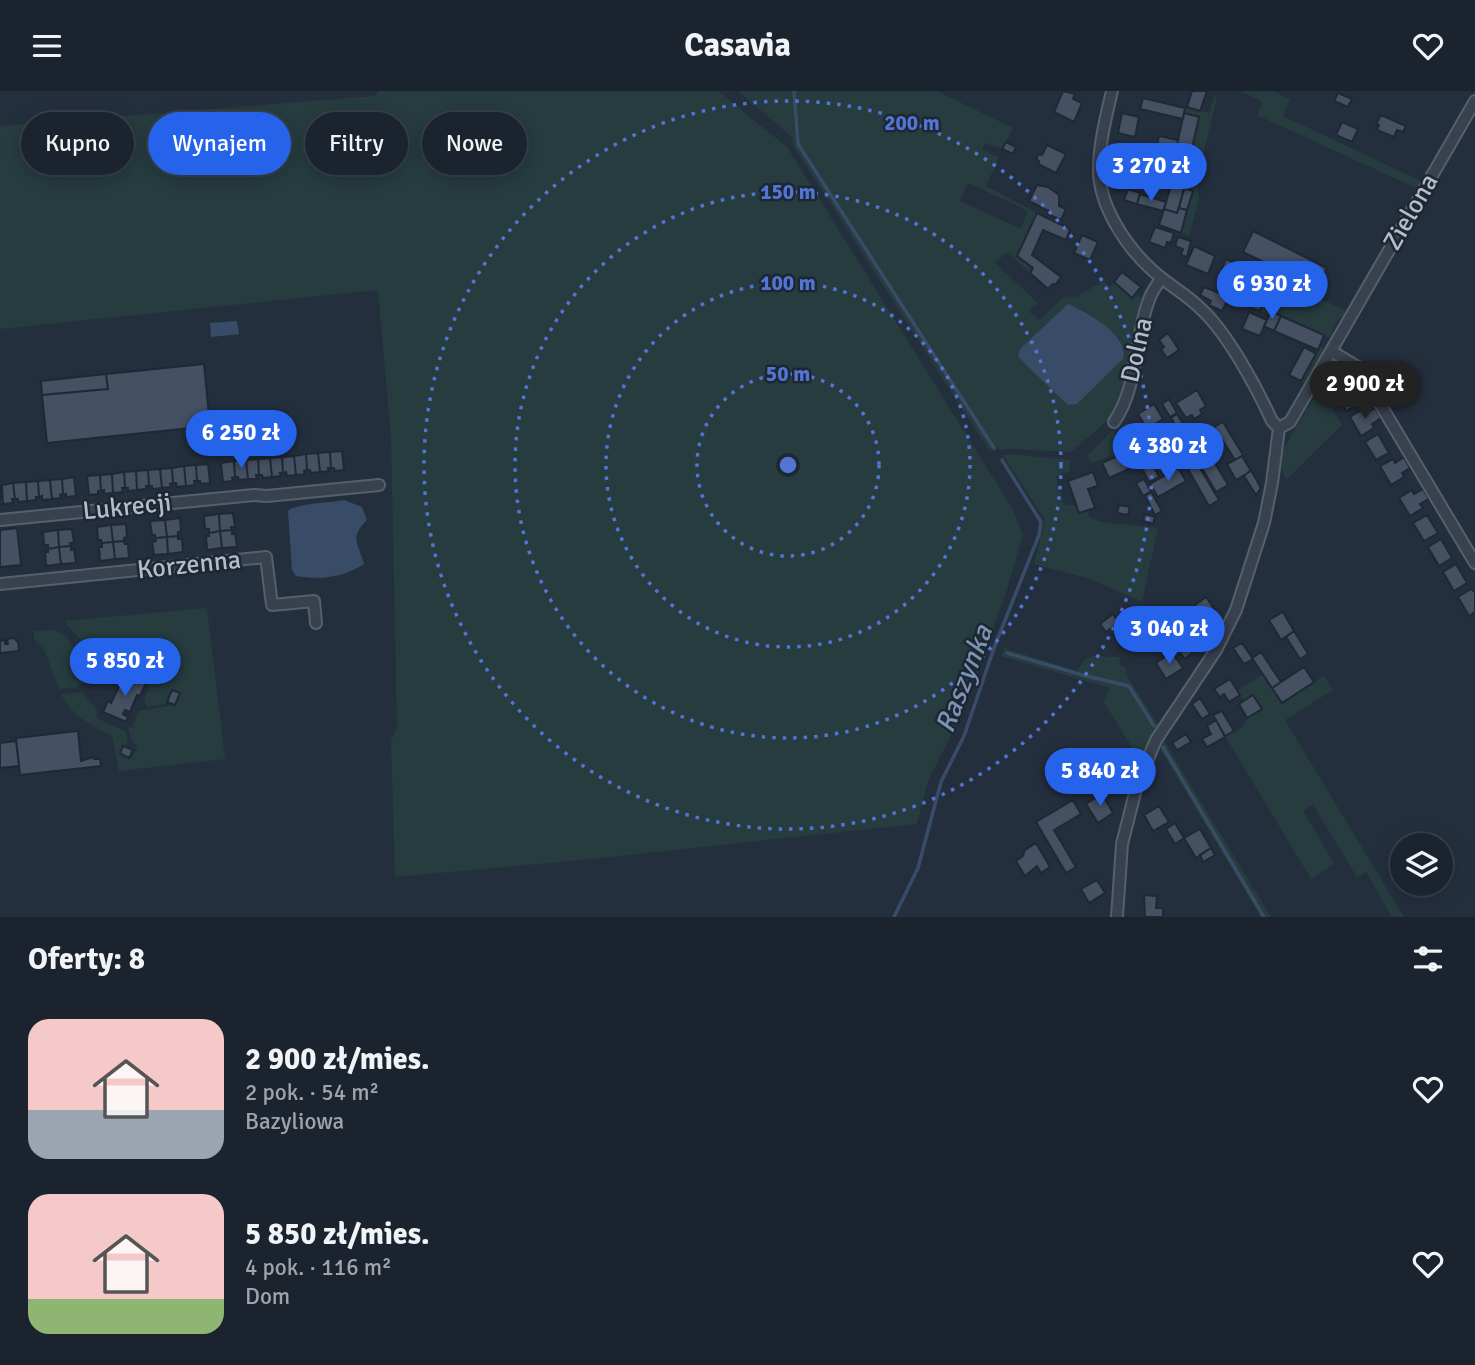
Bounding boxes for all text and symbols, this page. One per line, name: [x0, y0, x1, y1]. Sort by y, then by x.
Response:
text: Casavia: [684, 26, 791, 65]
icon: menu: [28, 27, 66, 65]
icon: heart: [1409, 27, 1447, 65]
text: 200 m: [884, 110, 940, 136]
chip: Kupno: [21, 112, 134, 175]
chip: Wynajem: [148, 112, 291, 175]
chip: Filtry: [305, 112, 408, 175]
chip: Nowe: [422, 112, 527, 175]
pin: 3 270 zł: [1079, 143, 1223, 203]
text: 3 270 zł: [1112, 151, 1190, 180]
street label: Zielona: [1376, 168, 1446, 256]
text: 150 m: [760, 179, 816, 205]
pin: 6 930 zł: [1200, 261, 1344, 321]
text: 6 930 zł: [1233, 269, 1311, 298]
text: 100 m: [760, 270, 816, 296]
street label: Dolna: [1114, 315, 1160, 385]
text: 50 m: [766, 361, 810, 387]
pin: 2 900 zł: [1293, 361, 1437, 421]
text: 2 900 zł: [1326, 369, 1404, 398]
pin: 6 250 zł: [169, 411, 313, 470]
text: 6 250 zł: [202, 418, 280, 447]
pin: 4 380 zł: [1096, 423, 1240, 483]
text: 4 380 zł: [1129, 431, 1207, 460]
centre of rings: [776, 453, 800, 477]
street label: Lukrecji: [81, 486, 173, 528]
street label: Korzenna: [136, 544, 242, 586]
pin: 3 040 zł: [1097, 607, 1241, 666]
text: 3 040 zł: [1130, 614, 1208, 643]
water label: Raszynka: [928, 620, 1000, 737]
pin: 5 850 zł: [53, 639, 197, 698]
text: 5 850 zł: [86, 646, 164, 675]
pin: 5 840 zł: [1028, 749, 1172, 808]
text: 5 840 zł: [1061, 756, 1139, 785]
map controls: [1390, 833, 1453, 896]
button: layers: [1390, 833, 1453, 896]
icon: filters: [1409, 940, 1447, 978]
text: Oferty: 8: [28, 941, 145, 978]
text: 2 900 zł/mies.: [245, 1041, 430, 1078]
icon: home: [84, 1047, 168, 1131]
icon: heart: [1409, 1070, 1447, 1108]
text: 2 pok. · 54 m²: [245, 1078, 379, 1107]
text: Bazyliowa: [245, 1107, 344, 1136]
text: 5 850 zł/mies.: [245, 1216, 430, 1253]
icon: home: [84, 1222, 168, 1306]
icon: heart: [1409, 1245, 1447, 1283]
text: 4 pok. · 116 m²: [245, 1253, 392, 1282]
text: Dom: [245, 1282, 290, 1311]

